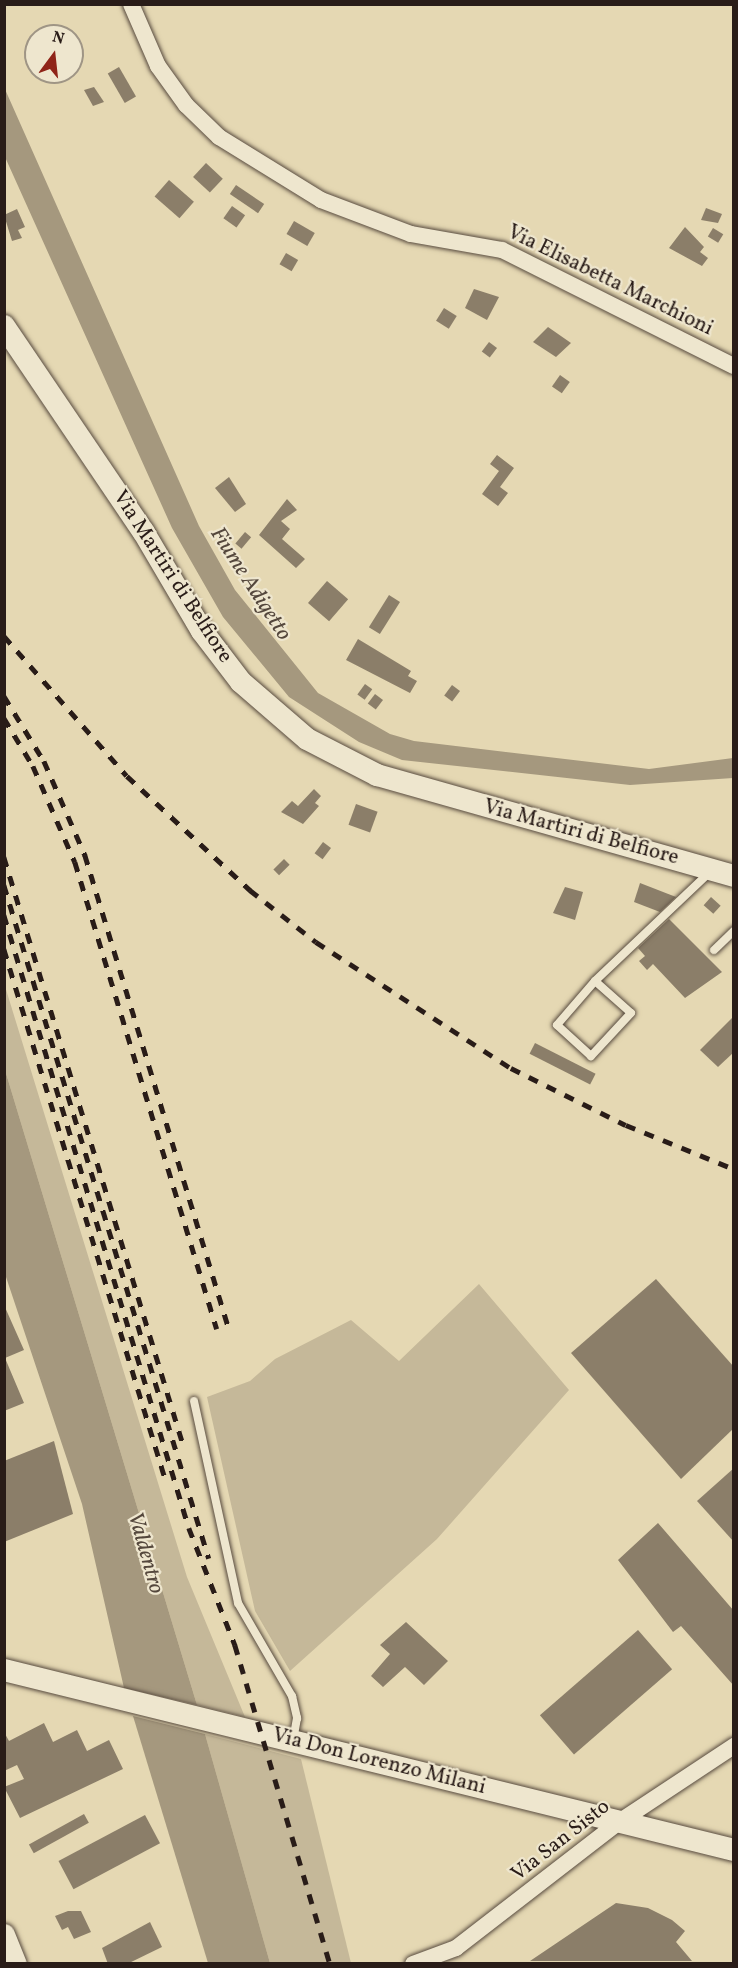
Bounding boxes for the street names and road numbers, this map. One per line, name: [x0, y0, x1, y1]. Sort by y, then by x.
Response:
street label: Via Elisabetta Marchioni: [503, 220, 717, 342]
street label: Via Martiri di Belfiore: [107, 486, 237, 668]
street label: Via Martiri di Belfiore: [481, 795, 681, 871]
street label: Via Don Lorenzo Milani: [270, 1723, 488, 1801]
street label: Via San Sisto: [507, 1795, 615, 1887]

